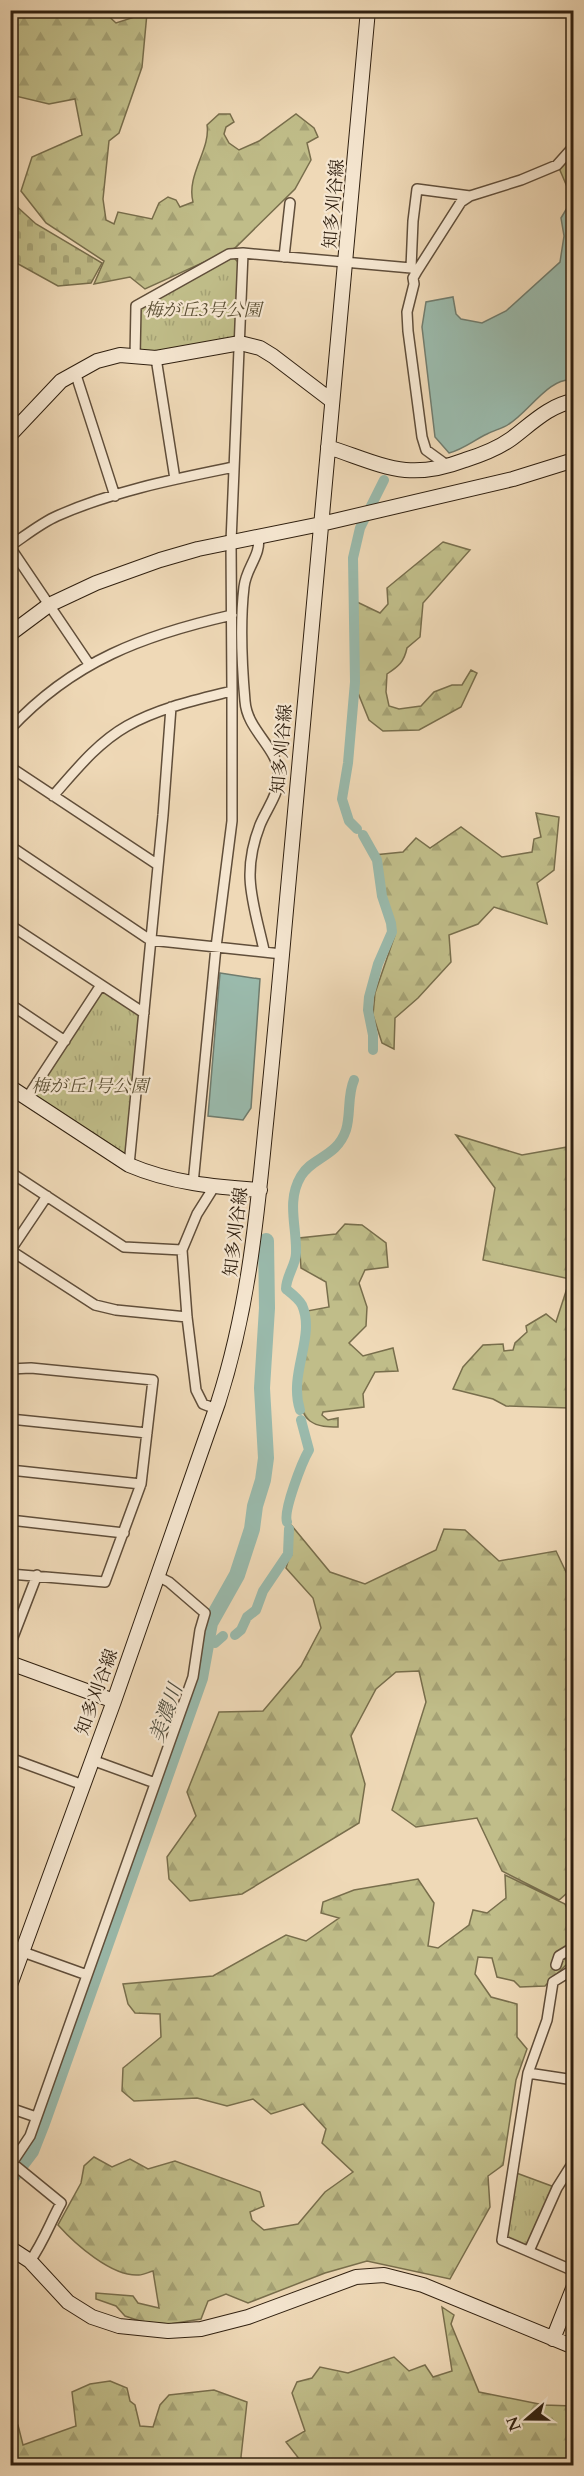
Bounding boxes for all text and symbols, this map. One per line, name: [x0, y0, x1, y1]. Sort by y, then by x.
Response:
street label: 知多刈谷線: [318, 158, 350, 250]
park label: 梅が丘3号公園: [144, 298, 265, 323]
street label: 知多刈谷線: [266, 703, 298, 795]
park label: 梅が丘1号公園: [31, 1074, 152, 1099]
street label: 知多刈谷線: [218, 1186, 254, 1278]
street label: 知多刈谷線: [70, 1645, 124, 1739]
water label: 美濃川: [143, 1678, 190, 1746]
north arrow: [497, 2389, 557, 2449]
text: N: [501, 2413, 527, 2434]

